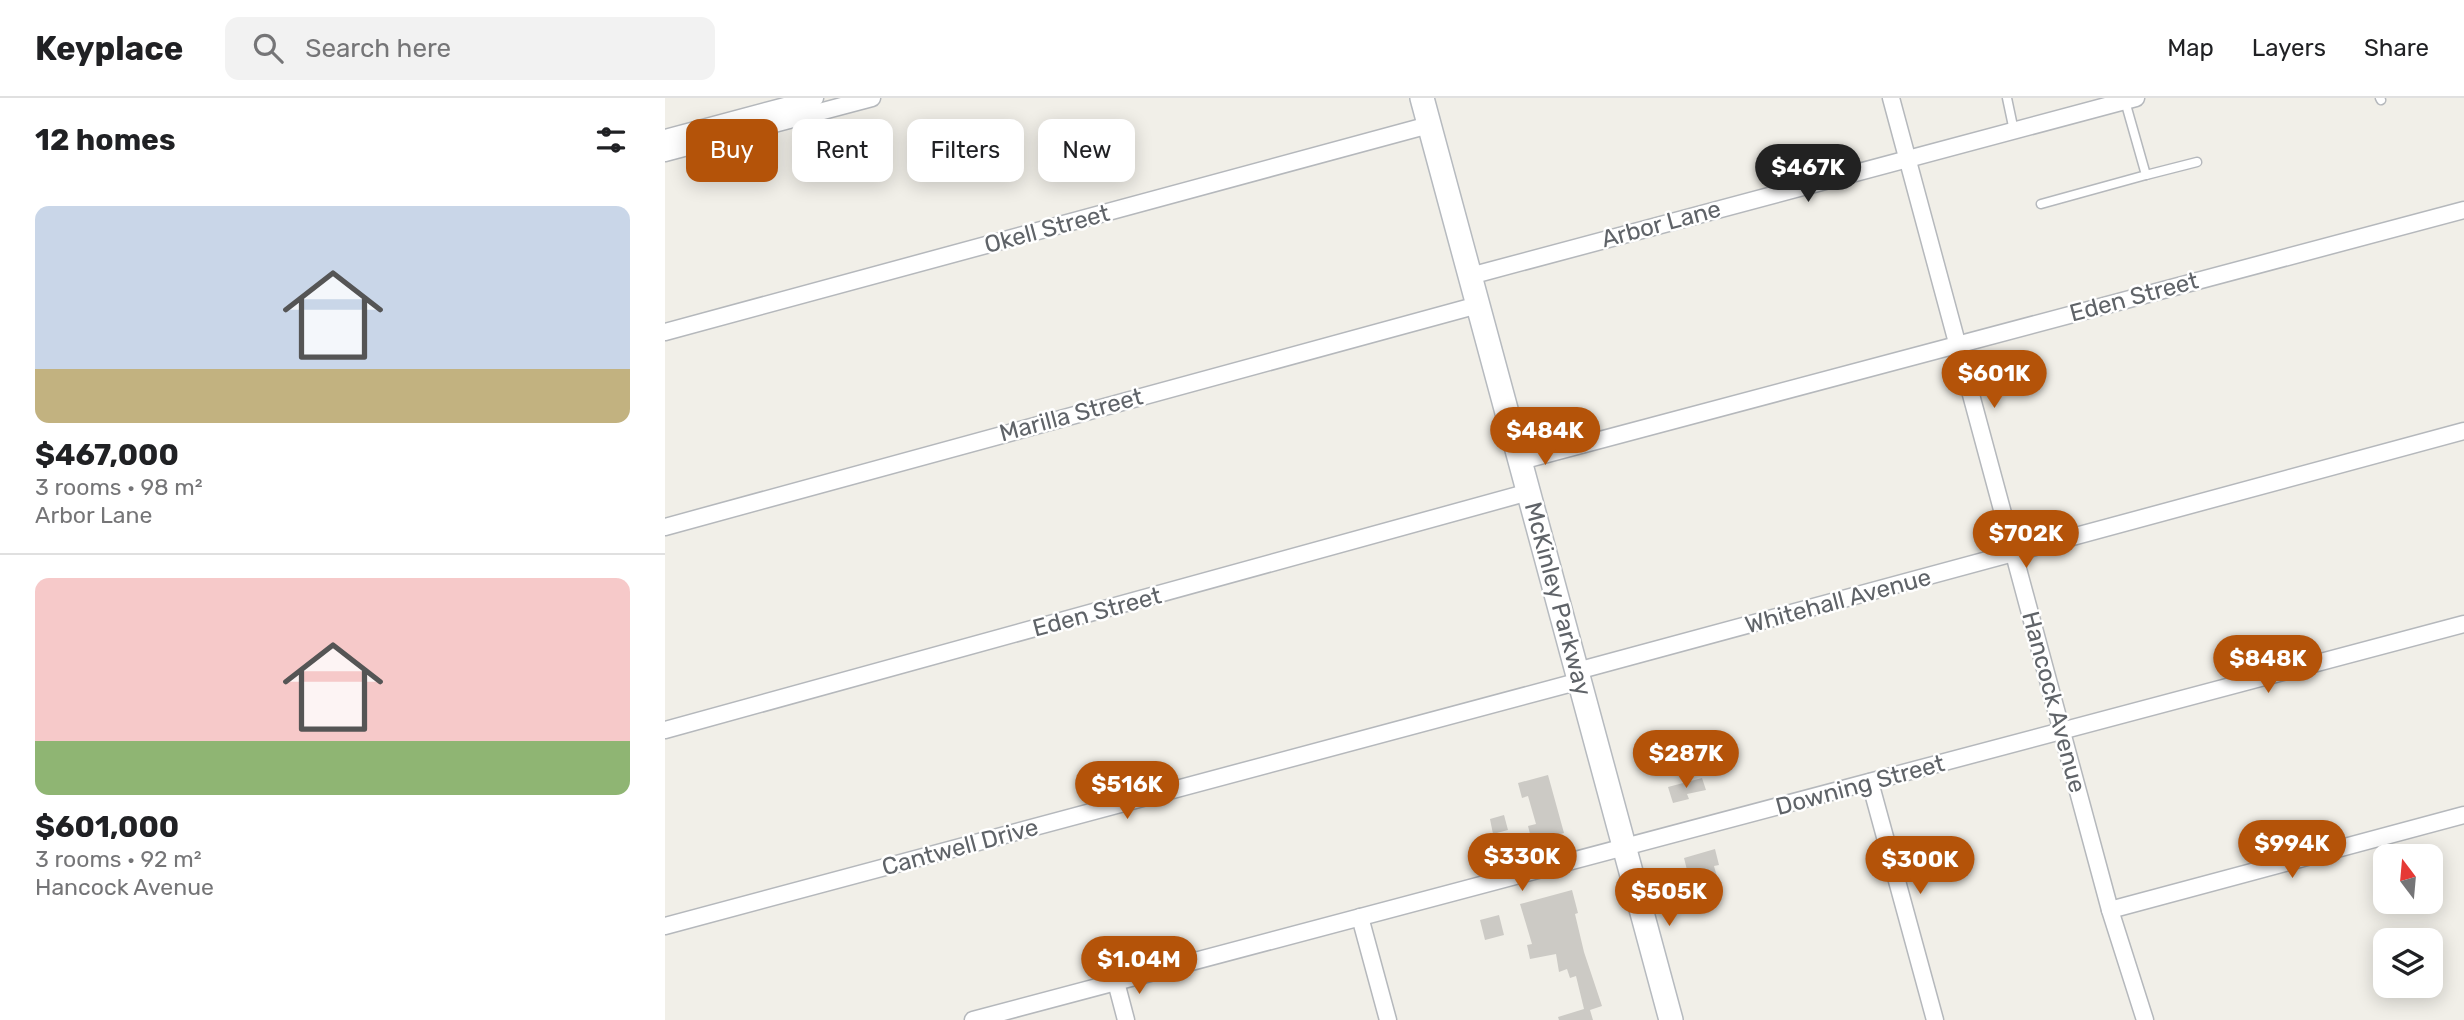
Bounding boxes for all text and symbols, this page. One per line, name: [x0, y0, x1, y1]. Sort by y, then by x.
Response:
search box: [225, 17, 715, 80]
text: Keyplace: [35, 29, 183, 68]
icon: search: [249, 29, 287, 67]
text: Search here: [305, 33, 451, 64]
text: Map: [2167, 34, 2214, 62]
text: Layers: [2252, 34, 2326, 62]
text: Share: [2364, 34, 2429, 62]
chip: Buy: [686, 119, 778, 182]
chip: Rent: [792, 119, 893, 182]
chip: Filters: [907, 119, 1024, 182]
chip: New: [1038, 119, 1135, 182]
icon: filters: [592, 121, 630, 159]
text: 12 homes: [35, 122, 176, 158]
pin: $467K: [1759, 144, 1857, 204]
text: $467K: [1771, 153, 1845, 181]
street label: Arbor Lane: [1598, 195, 1724, 253]
street label: Okell Street: [981, 199, 1113, 259]
icon: home: [270, 252, 396, 378]
street label: Eden Street: [2067, 266, 2201, 328]
pin: $601K: [1945, 350, 2043, 410]
text: $601K: [1958, 359, 2030, 387]
street label: Marilla Street: [996, 382, 1146, 448]
pin: $484K: [1496, 408, 1594, 467]
text: $484K: [1506, 416, 1584, 444]
text: $467,000: [35, 437, 179, 473]
text: 3 rooms · 98 m²: [35, 473, 203, 501]
street label: McKinley Parkway: [1519, 499, 1597, 699]
text: Arbor Lane: [35, 501, 152, 529]
pin: $702K: [1977, 510, 2075, 570]
text: $702K: [1989, 519, 2063, 547]
street label: Whitehall Avenue: [1742, 563, 1934, 639]
street label: Eden Street: [1030, 581, 1164, 643]
street label: Hancock Avenue: [2016, 608, 2092, 796]
icon: home: [270, 624, 396, 750]
pin: $848K: [2219, 636, 2317, 695]
text: $848K: [2229, 644, 2307, 672]
pin: $287K: [1637, 730, 1735, 790]
text: $287K: [1649, 739, 1723, 767]
street label: Downing Street: [1772, 749, 1948, 821]
pin: $516K: [1078, 762, 1176, 821]
text: $516K: [1091, 770, 1163, 798]
text: $601,000: [35, 809, 179, 845]
street label: Cantwell Drive: [879, 813, 1041, 881]
pin: $994K: [2243, 820, 2341, 880]
text: $994K: [2254, 829, 2330, 857]
pin: $330K: [1473, 834, 1571, 893]
pin: $300K: [1871, 836, 1969, 896]
text: $330K: [1484, 842, 1560, 870]
north arrow: [2373, 844, 2443, 914]
map controls: [2373, 844, 2443, 998]
text: 3 rooms · 92 m²: [35, 845, 201, 873]
text: $300K: [1881, 845, 1959, 873]
pin: $505K: [1620, 868, 1718, 928]
text: Hancock Avenue: [35, 873, 214, 901]
text: $505K: [1631, 877, 1707, 905]
button: layers: [2373, 928, 2443, 998]
pin: $1.04M: [1082, 936, 1196, 996]
text: $1.04M: [1097, 945, 1181, 973]

